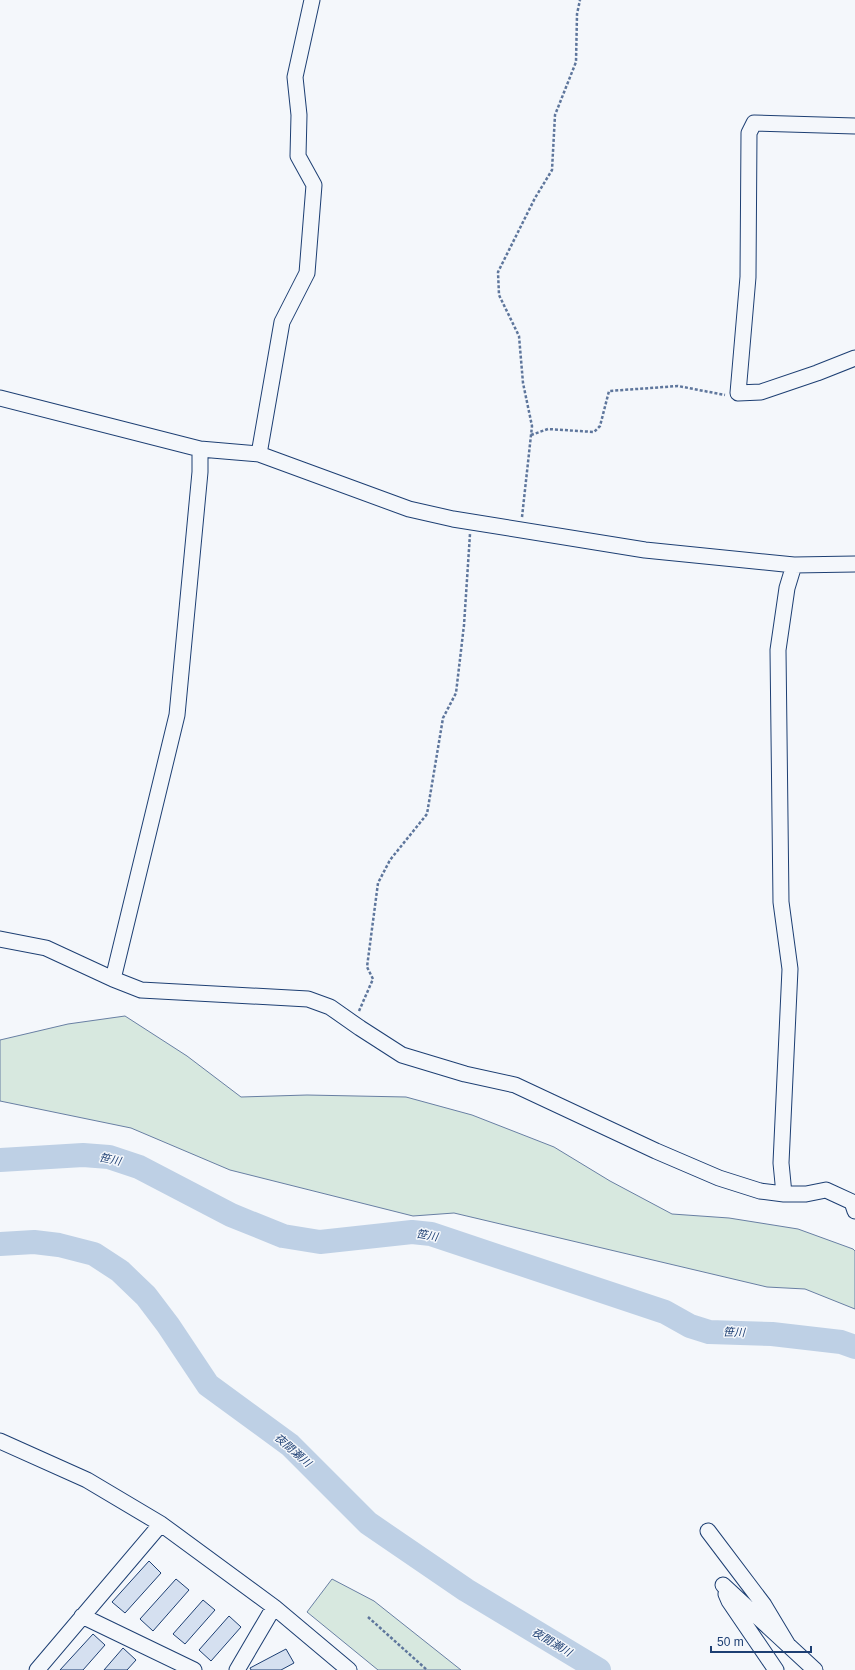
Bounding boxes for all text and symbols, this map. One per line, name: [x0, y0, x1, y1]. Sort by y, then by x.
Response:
water label: 笹川: [98, 1151, 123, 1167]
water label: 笹川: [415, 1227, 440, 1243]
water label: 笹川: [723, 1326, 746, 1338]
water label: 夜間瀬川: [272, 1431, 314, 1470]
water label: 夜間瀬川: [530, 1626, 575, 1659]
scale bar: [711, 1628, 811, 1654]
text: 50 m: [717, 1635, 744, 1649]

